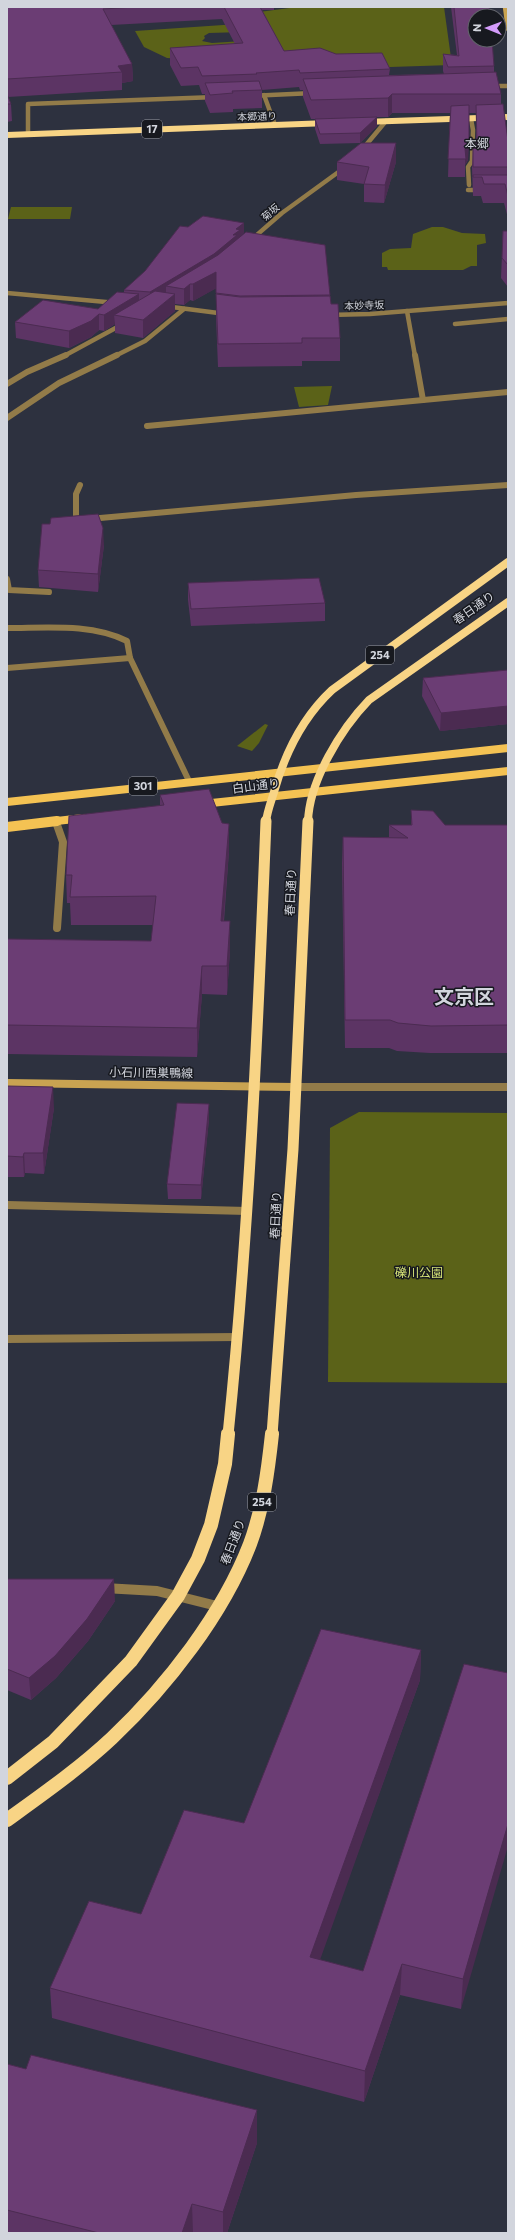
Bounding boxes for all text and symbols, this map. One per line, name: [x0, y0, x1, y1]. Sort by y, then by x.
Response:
north arrow: [467, 8, 507, 48]
text: N: [470, 24, 483, 32]
street label: 本郷通り: [237, 109, 277, 123]
road number: 17: [142, 120, 162, 138]
district label: 本郷: [465, 136, 489, 150]
street label: 菊坂: [258, 201, 282, 223]
street label: 本妙寺坂: [344, 298, 384, 312]
street label: 春日通り: [450, 588, 497, 627]
road number: 254: [366, 646, 394, 664]
street label: 白山通り: [231, 775, 281, 795]
road number: 301: [129, 777, 157, 795]
street label: 春日通り: [282, 868, 298, 916]
district label: 文京区: [434, 984, 494, 1008]
street label: 小石川西巣鴨線: [109, 1064, 193, 1080]
street label: 春日通り: [267, 1191, 283, 1239]
park label: 礫川公園: [395, 1265, 443, 1279]
road number: 254: [248, 1493, 276, 1511]
street label: 春日通り: [217, 1517, 247, 1567]

